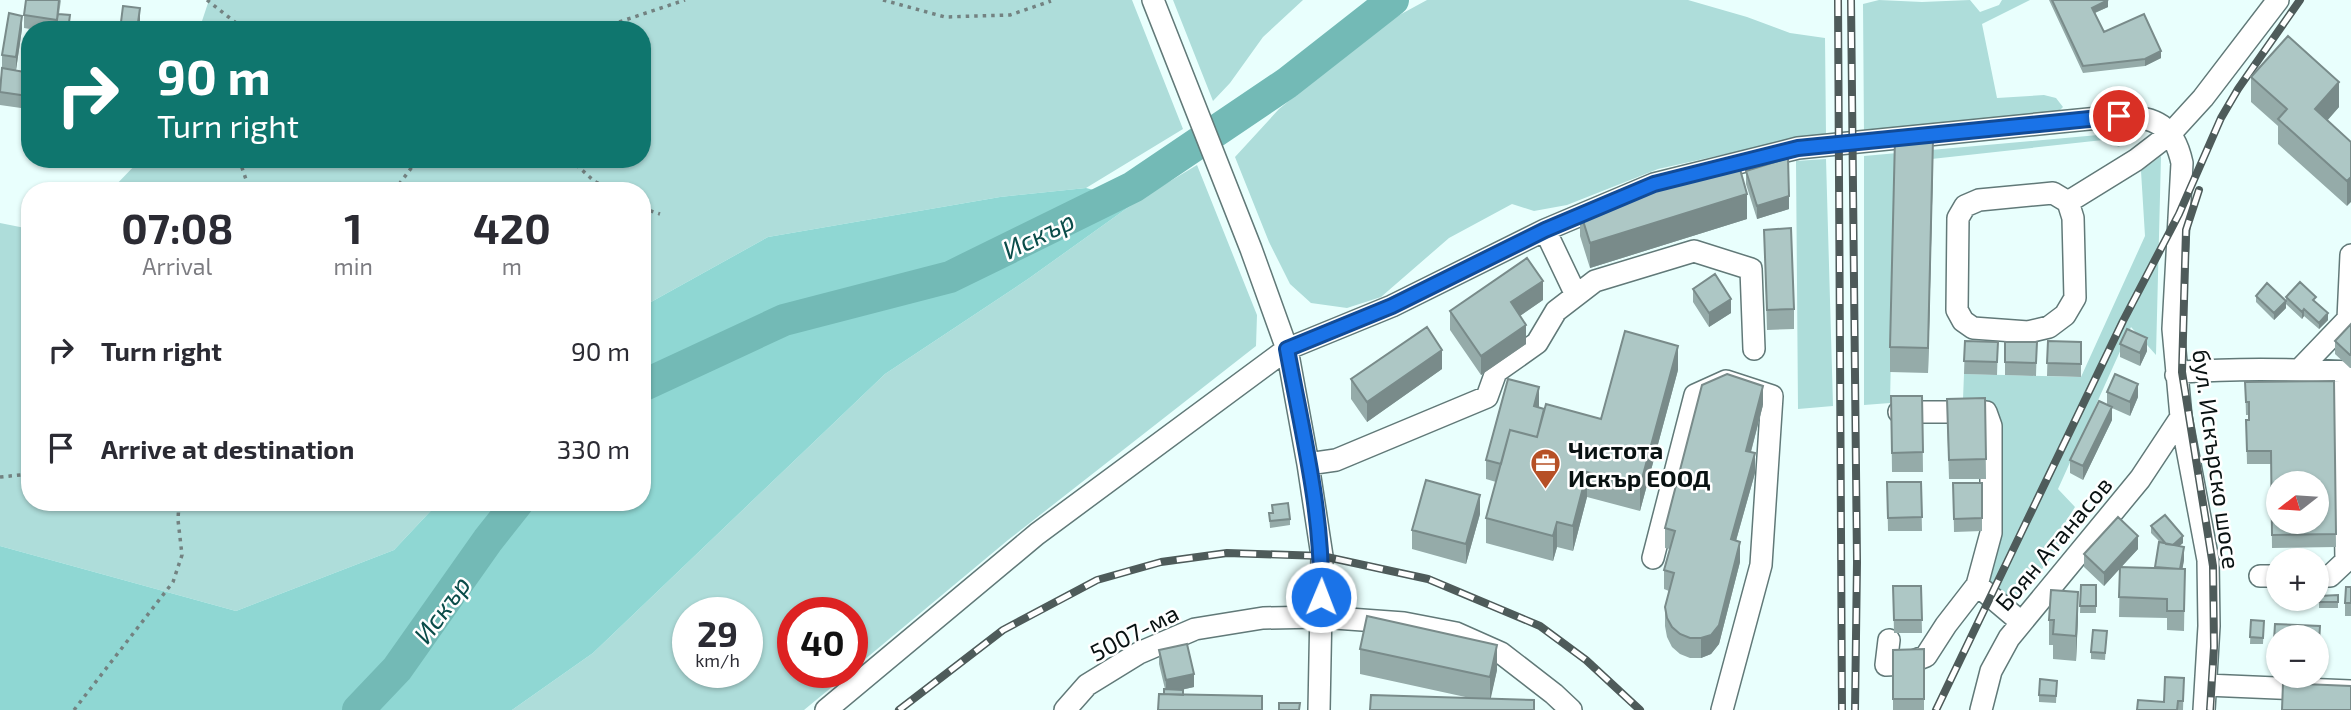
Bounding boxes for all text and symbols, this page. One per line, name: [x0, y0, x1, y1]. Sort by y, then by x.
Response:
text: 90 m: [157, 46, 271, 105]
icon: right: [42, 49, 133, 140]
pin: [2089, 86, 2149, 146]
icon: arrive: [2100, 97, 2138, 135]
text: Turn right: [157, 106, 299, 144]
text: 07:08: [121, 202, 233, 252]
text: 1: [344, 202, 362, 252]
text: 420: [473, 202, 551, 252]
water label: Искър: [997, 203, 1079, 265]
text: Arrival: [142, 252, 212, 280]
text: min: [334, 252, 373, 280]
text: m: [502, 252, 522, 280]
icon: right: [42, 331, 80, 369]
text: Turn right: [101, 335, 222, 366]
text: 90 m: [571, 335, 630, 366]
street label: бул. Искърско шосе: [2186, 347, 2247, 571]
icon: arrive: [42, 429, 80, 467]
text: Arrive at destination: [101, 433, 354, 464]
text: 330 m: [557, 433, 630, 464]
place label: Чистота Искър ЕООД: [1568, 435, 1711, 492]
office icon: Чистота Искър ЕООД: [1528, 446, 1562, 490]
street label: Боян Атанасов: [1988, 470, 2118, 616]
north arrow: [2266, 471, 2329, 534]
map controls: [2266, 471, 2329, 688]
button: +: [2266, 548, 2329, 611]
position arrow: [1284, 560, 1358, 634]
water label: Искър: [406, 569, 476, 649]
speed limit sign: 40: [777, 597, 868, 688]
street label: 5007-ма: [1085, 597, 1183, 667]
text: 29: [697, 612, 738, 654]
button: −: [2266, 625, 2329, 688]
text: km/h: [695, 649, 740, 671]

